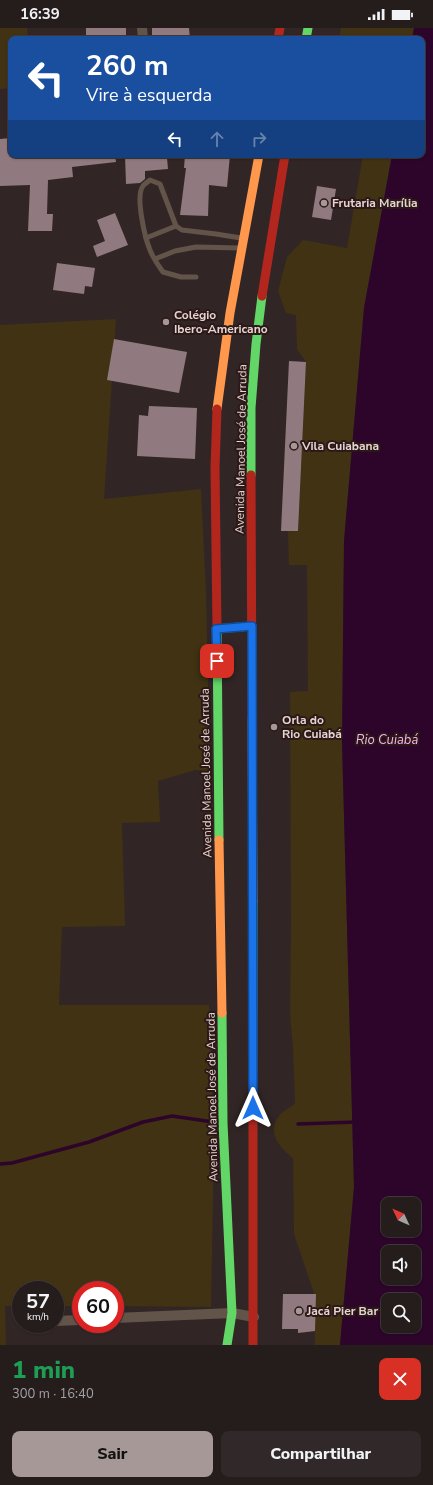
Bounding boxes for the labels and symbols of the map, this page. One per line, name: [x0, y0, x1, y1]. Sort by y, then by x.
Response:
place label: Frutaria Marília: [332, 195, 418, 211]
marker: Frutaria Marília: [319, 198, 329, 208]
place label: Colégio Ibero-Americano: [174, 307, 268, 337]
marker: Colégio Ibero-Americano: [161, 317, 171, 327]
street label: Avenida Manoel José de Arruda: [232, 364, 250, 534]
place label: Vila Cuiabana: [301, 438, 379, 454]
marker: Vila Cuiabana: [289, 441, 299, 451]
pin: [200, 644, 234, 678]
street label: Avenida Manoel José de Arruda: [197, 688, 215, 858]
place label: Orla do Rio Cuiabá: [282, 712, 342, 742]
marker: Orla do Rio Cuiabá: [269, 722, 279, 732]
water label: Rio Cuiabá: [356, 731, 418, 749]
street label: Avenida Manoel José de Arruda: [203, 1012, 221, 1182]
position arrow: [232, 1087, 274, 1129]
north arrow: [381, 1197, 421, 1237]
speed limit sign: 60: [72, 1281, 124, 1333]
place label: Jacá Pier Bar: [306, 1303, 378, 1319]
marker: Jacá Pier Bar: [294, 1306, 304, 1316]

